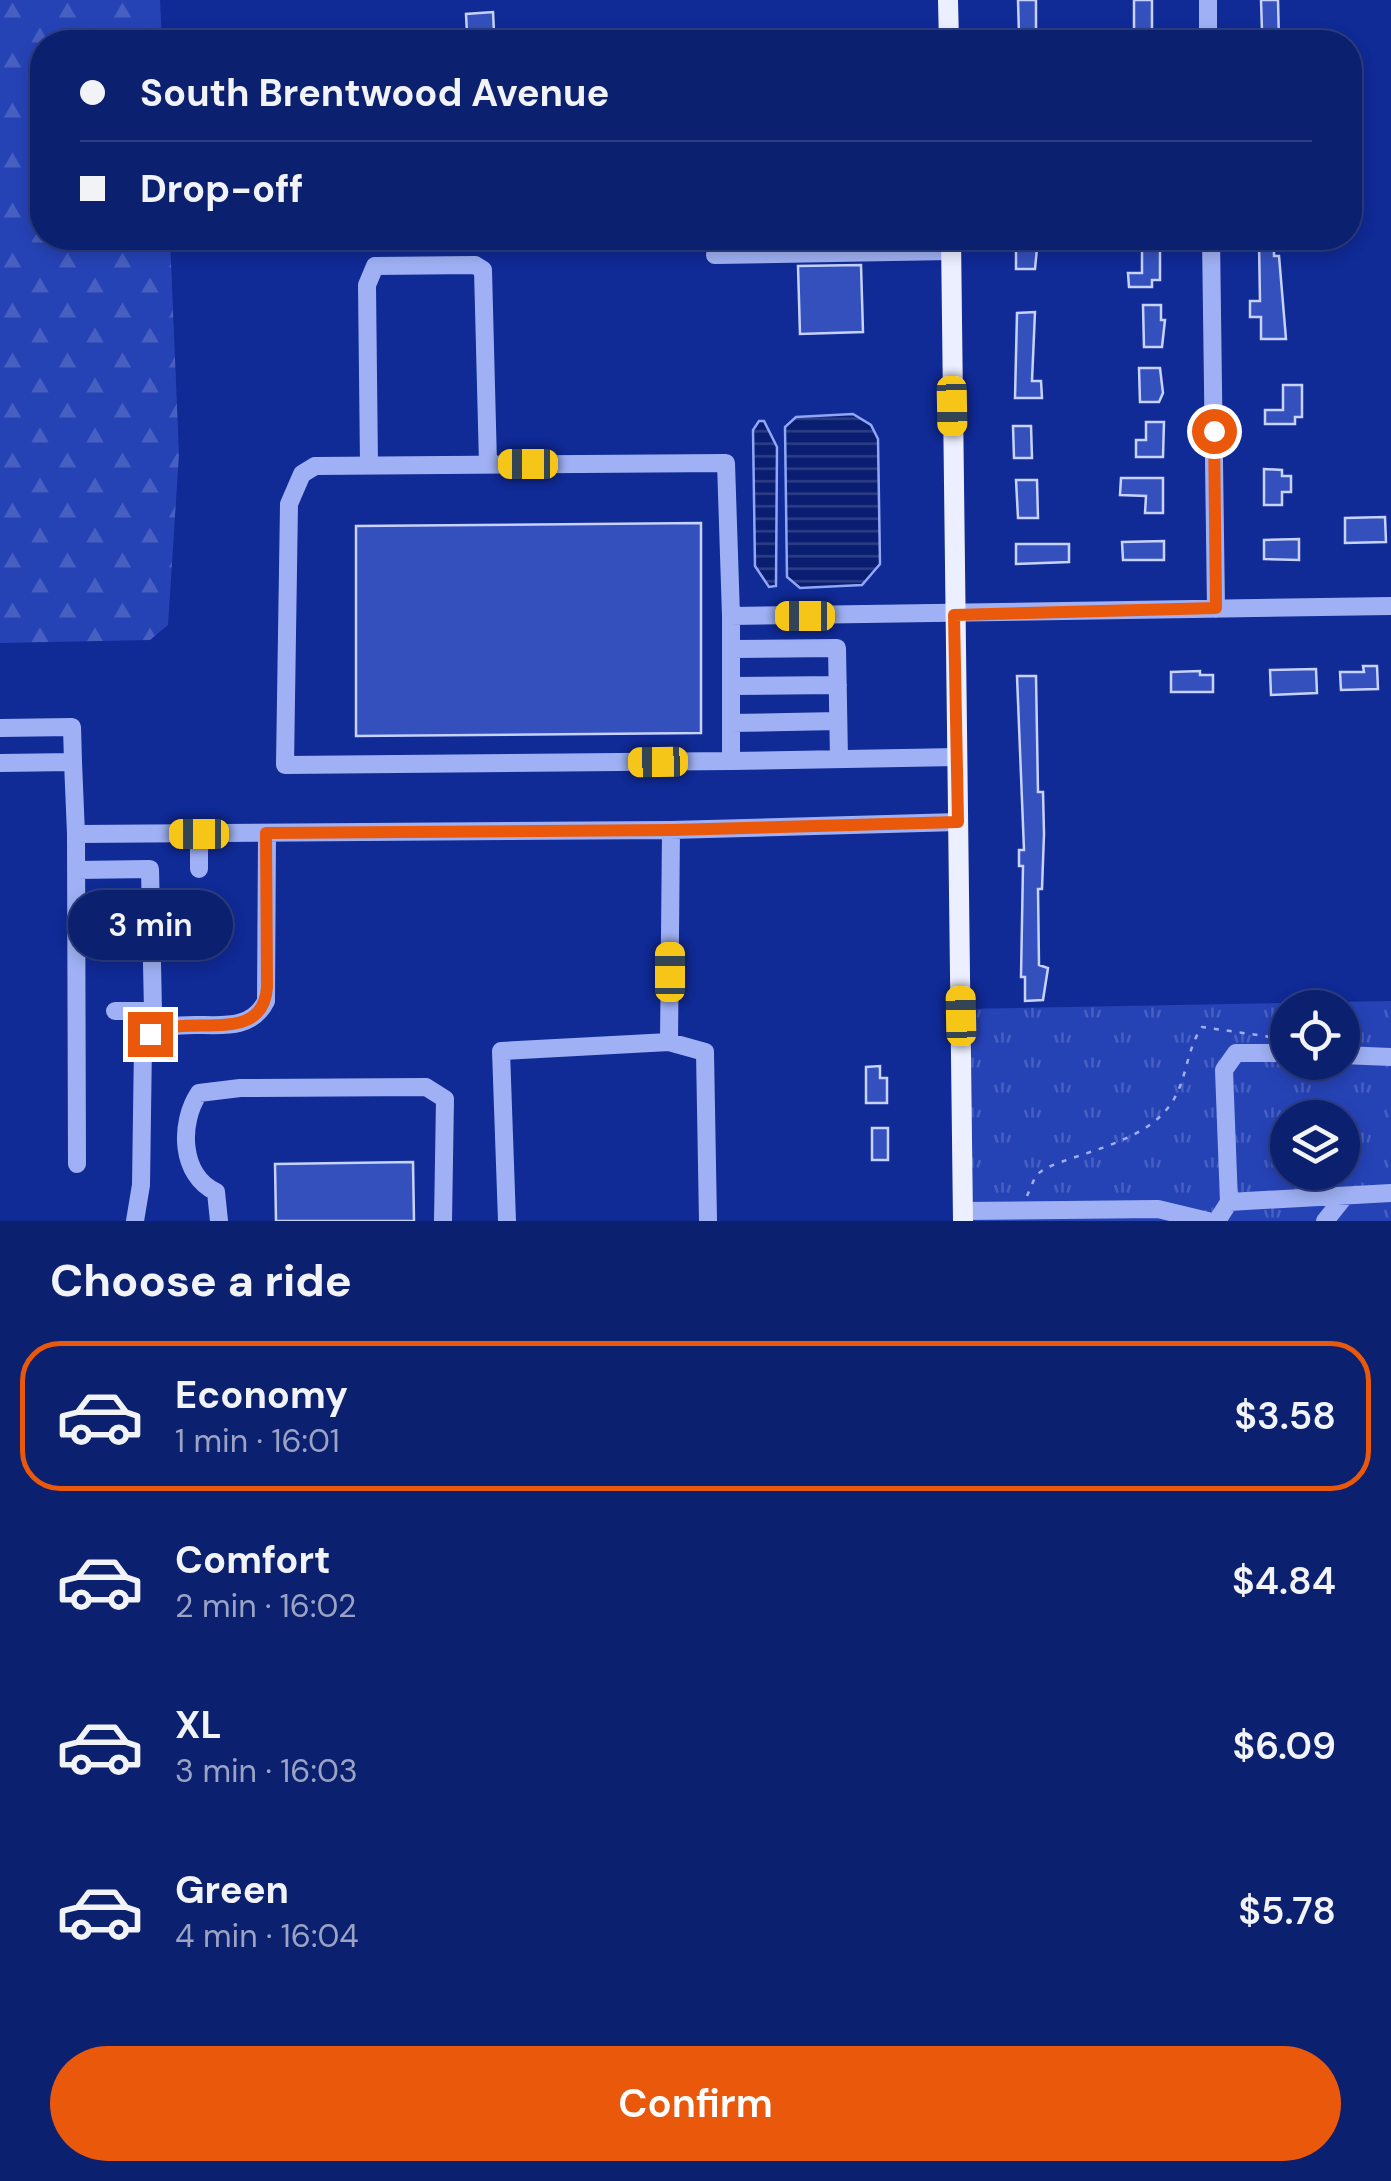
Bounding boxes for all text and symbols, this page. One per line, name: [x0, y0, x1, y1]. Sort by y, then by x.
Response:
text: South Brentwood Avenue: [140, 68, 609, 118]
text: Drop-off: [140, 164, 303, 214]
car: [936, 376, 968, 436]
route start: [1192, 409, 1237, 454]
car: [498, 449, 558, 479]
car: [775, 601, 835, 631]
car: [628, 746, 688, 778]
car: [169, 819, 229, 849]
callout: 3 min: [68, 889, 232, 959]
text: 3 min: [108, 904, 193, 946]
car: [655, 942, 685, 1002]
car: [945, 986, 977, 1046]
map controls: [1270, 990, 1360, 1190]
button: locate: [1270, 990, 1360, 1080]
route end: [128, 1012, 173, 1057]
button: layers: [1270, 1100, 1360, 1190]
text: Choose a ride: [50, 1251, 352, 1310]
text: Economy: [175, 1370, 348, 1420]
icon: car: [55, 1371, 145, 1461]
text: $3.58: [1234, 1391, 1336, 1441]
text: 1 min · 16:01: [175, 1420, 340, 1462]
text: Comfort: [175, 1535, 331, 1585]
icon: car: [55, 1536, 145, 1626]
text: $4.84: [1232, 1556, 1336, 1606]
text: 2 min · 16:02: [175, 1585, 356, 1627]
text: XL: [175, 1700, 222, 1750]
icon: car: [55, 1701, 145, 1791]
text: $6.09: [1233, 1721, 1336, 1771]
text: 3 min · 16:03: [175, 1750, 358, 1792]
text: Green: [175, 1865, 289, 1915]
icon: car: [55, 1866, 145, 1956]
text: $5.78: [1238, 1886, 1336, 1936]
text: 4 min · 16:04: [175, 1915, 359, 1957]
button: Confirm: [50, 2046, 1341, 2161]

